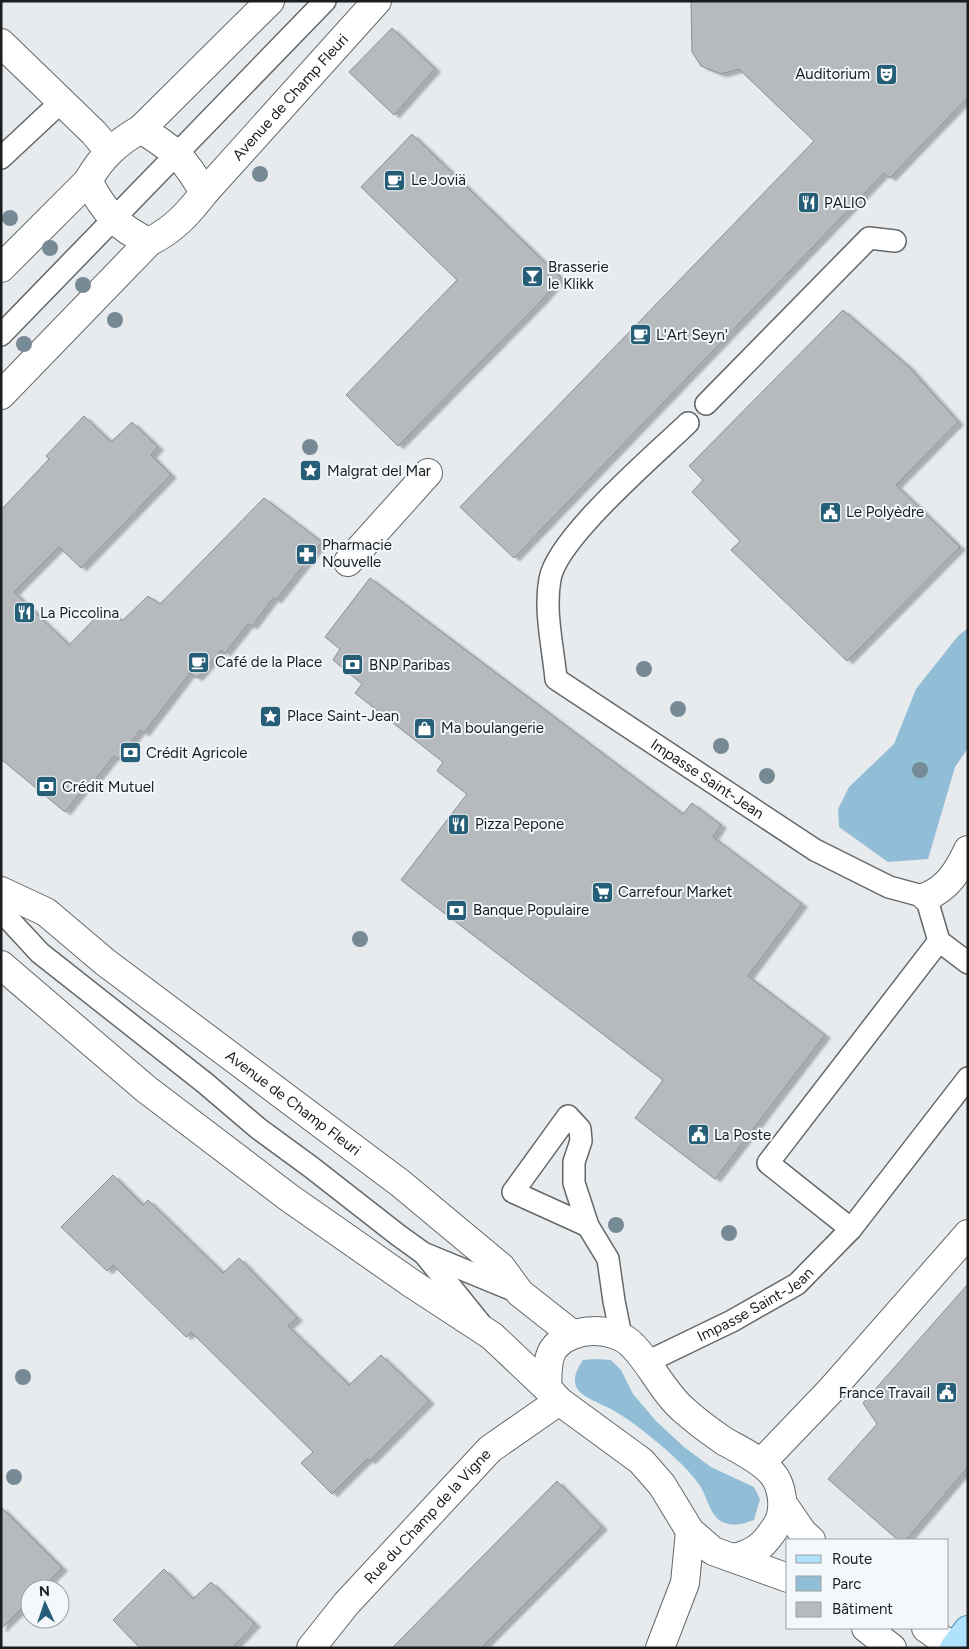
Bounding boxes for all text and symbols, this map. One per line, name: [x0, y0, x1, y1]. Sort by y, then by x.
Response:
street label: Avenue de Champ Fleuri: [229, 30, 352, 164]
theatre icon: Auditorium: [874, 62, 898, 86]
place label: Auditorium: [795, 65, 870, 83]
cafe icon: Le Joviä: [383, 168, 407, 192]
place label: Le Joviä: [411, 171, 466, 189]
restaurant icon: PALIO: [796, 191, 820, 215]
place label: PALIO: [824, 194, 866, 212]
place label: Brasserie le Klikk: [548, 258, 609, 293]
bar icon: Brasserie le Klikk: [520, 264, 544, 288]
cafe icon: L'Art Seyn': [628, 323, 652, 347]
place label: L'Art Seyn': [656, 326, 728, 344]
place icon: Malgrat del Mar: [299, 459, 323, 483]
place label: Malgrat del Mar: [327, 462, 431, 480]
public building icon: Le Polyèdre: [818, 500, 842, 524]
place label: Le Polyèdre: [846, 503, 924, 521]
place label: Pharmacie Nouvelle: [322, 536, 392, 571]
pharmacy icon: Pharmacie Nouvelle: [294, 542, 318, 566]
restaurant icon: La Piccolina: [12, 601, 36, 625]
place label: La Piccolina: [40, 604, 119, 622]
cafe icon: Café de la Place: [187, 650, 211, 674]
place label: Café de la Place: [215, 653, 322, 671]
bank icon: BNP Paribas: [341, 653, 365, 677]
place label: BNP Paribas: [369, 656, 450, 674]
place icon: Place Saint-Jean: [259, 704, 283, 728]
place label: Place Saint-Jean: [287, 707, 399, 725]
shop icon: Ma boulangerie: [413, 716, 437, 740]
place label: Ma boulangerie: [441, 719, 544, 737]
street label: Impasse Saint-Jean: [647, 735, 767, 823]
bank icon: Crédit Agricole: [118, 741, 142, 765]
place label: Crédit Agricole: [146, 744, 247, 762]
bank icon: Crédit Mutuel: [34, 775, 58, 799]
place label: Crédit Mutuel: [62, 778, 154, 796]
restaurant icon: Pizza Pepone: [447, 812, 471, 836]
place label: Pizza Pepone: [475, 815, 564, 833]
supermarket icon: Carrefour Market: [590, 880, 614, 904]
place label: Carrefour Market: [618, 883, 733, 901]
bank icon: Banque Populaire: [445, 898, 469, 922]
place label: Banque Populaire: [473, 901, 589, 919]
street label: Avenue de Champ Fleuri: [222, 1047, 364, 1159]
public building icon: La Poste: [686, 1123, 710, 1147]
place label: La Poste: [714, 1126, 771, 1144]
street label: Impasse Saint-Jean: [694, 1264, 817, 1345]
public building icon: France Travail: [934, 1381, 958, 1405]
place label: France Travail: [839, 1384, 930, 1402]
street label: Rue du Champ de la Vigne: [361, 1445, 495, 1587]
legend: [786, 1539, 949, 1629]
text: Route: [832, 1550, 872, 1568]
text: Parc: [832, 1575, 861, 1593]
north arrow: [20, 1579, 70, 1629]
text: N: [38, 1583, 50, 1600]
text: Bâtiment: [832, 1600, 893, 1618]

